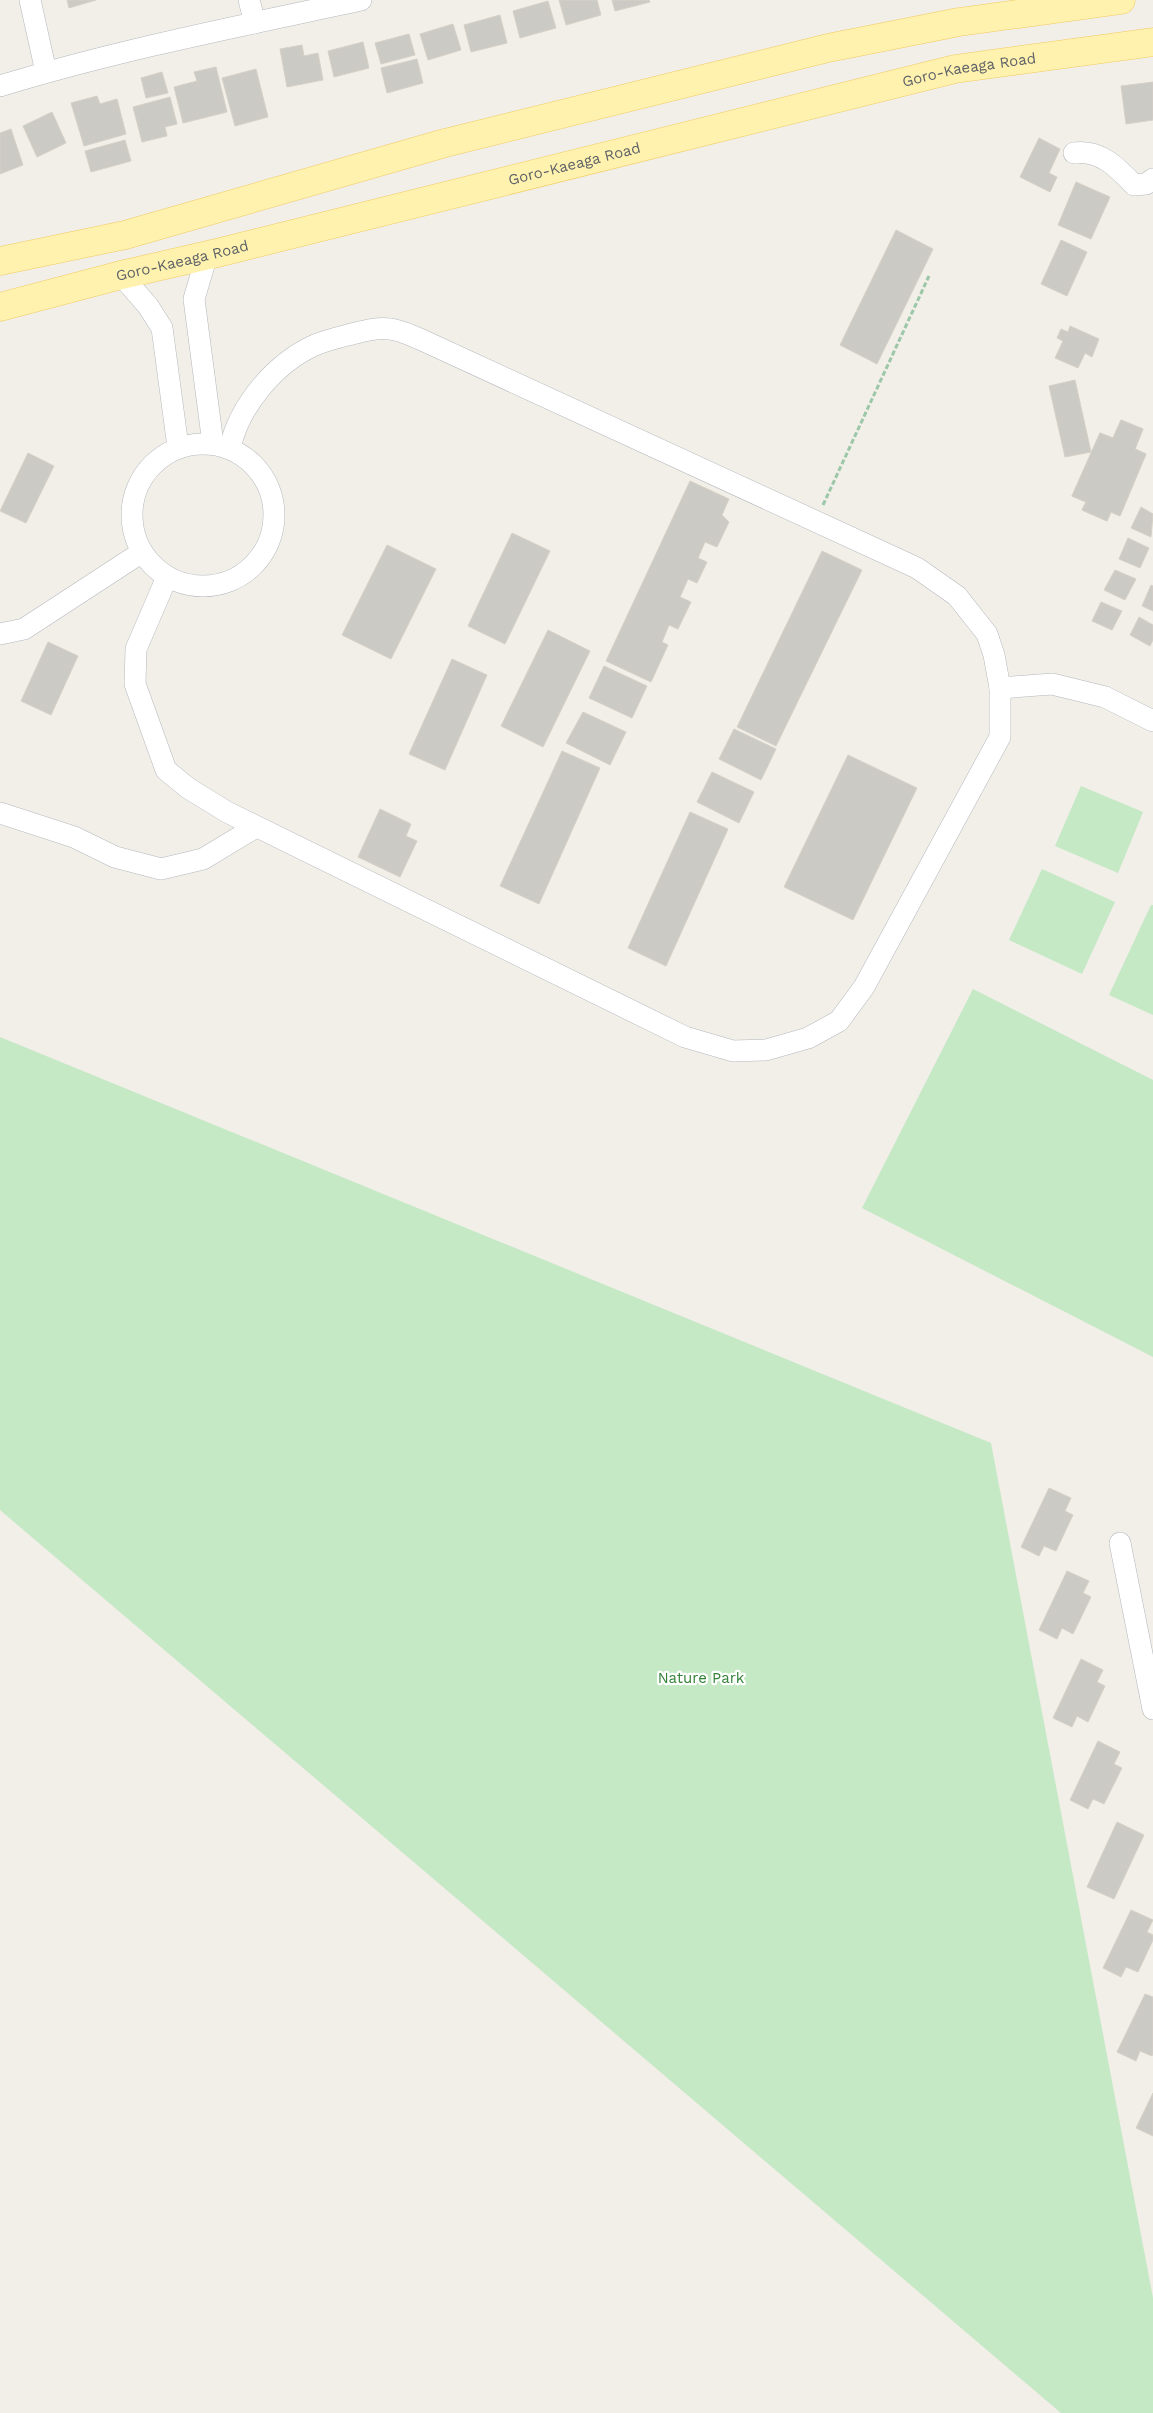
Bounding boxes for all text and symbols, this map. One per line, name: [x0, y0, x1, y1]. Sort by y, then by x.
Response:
street label: Goro-Kaeaga Road: [900, 49, 1037, 91]
street label: Goro-Kaeaga Road: [506, 139, 642, 189]
street label: Goro-Kaeaga Road: [114, 236, 250, 285]
park label: Nature Park: [658, 1669, 745, 1687]

